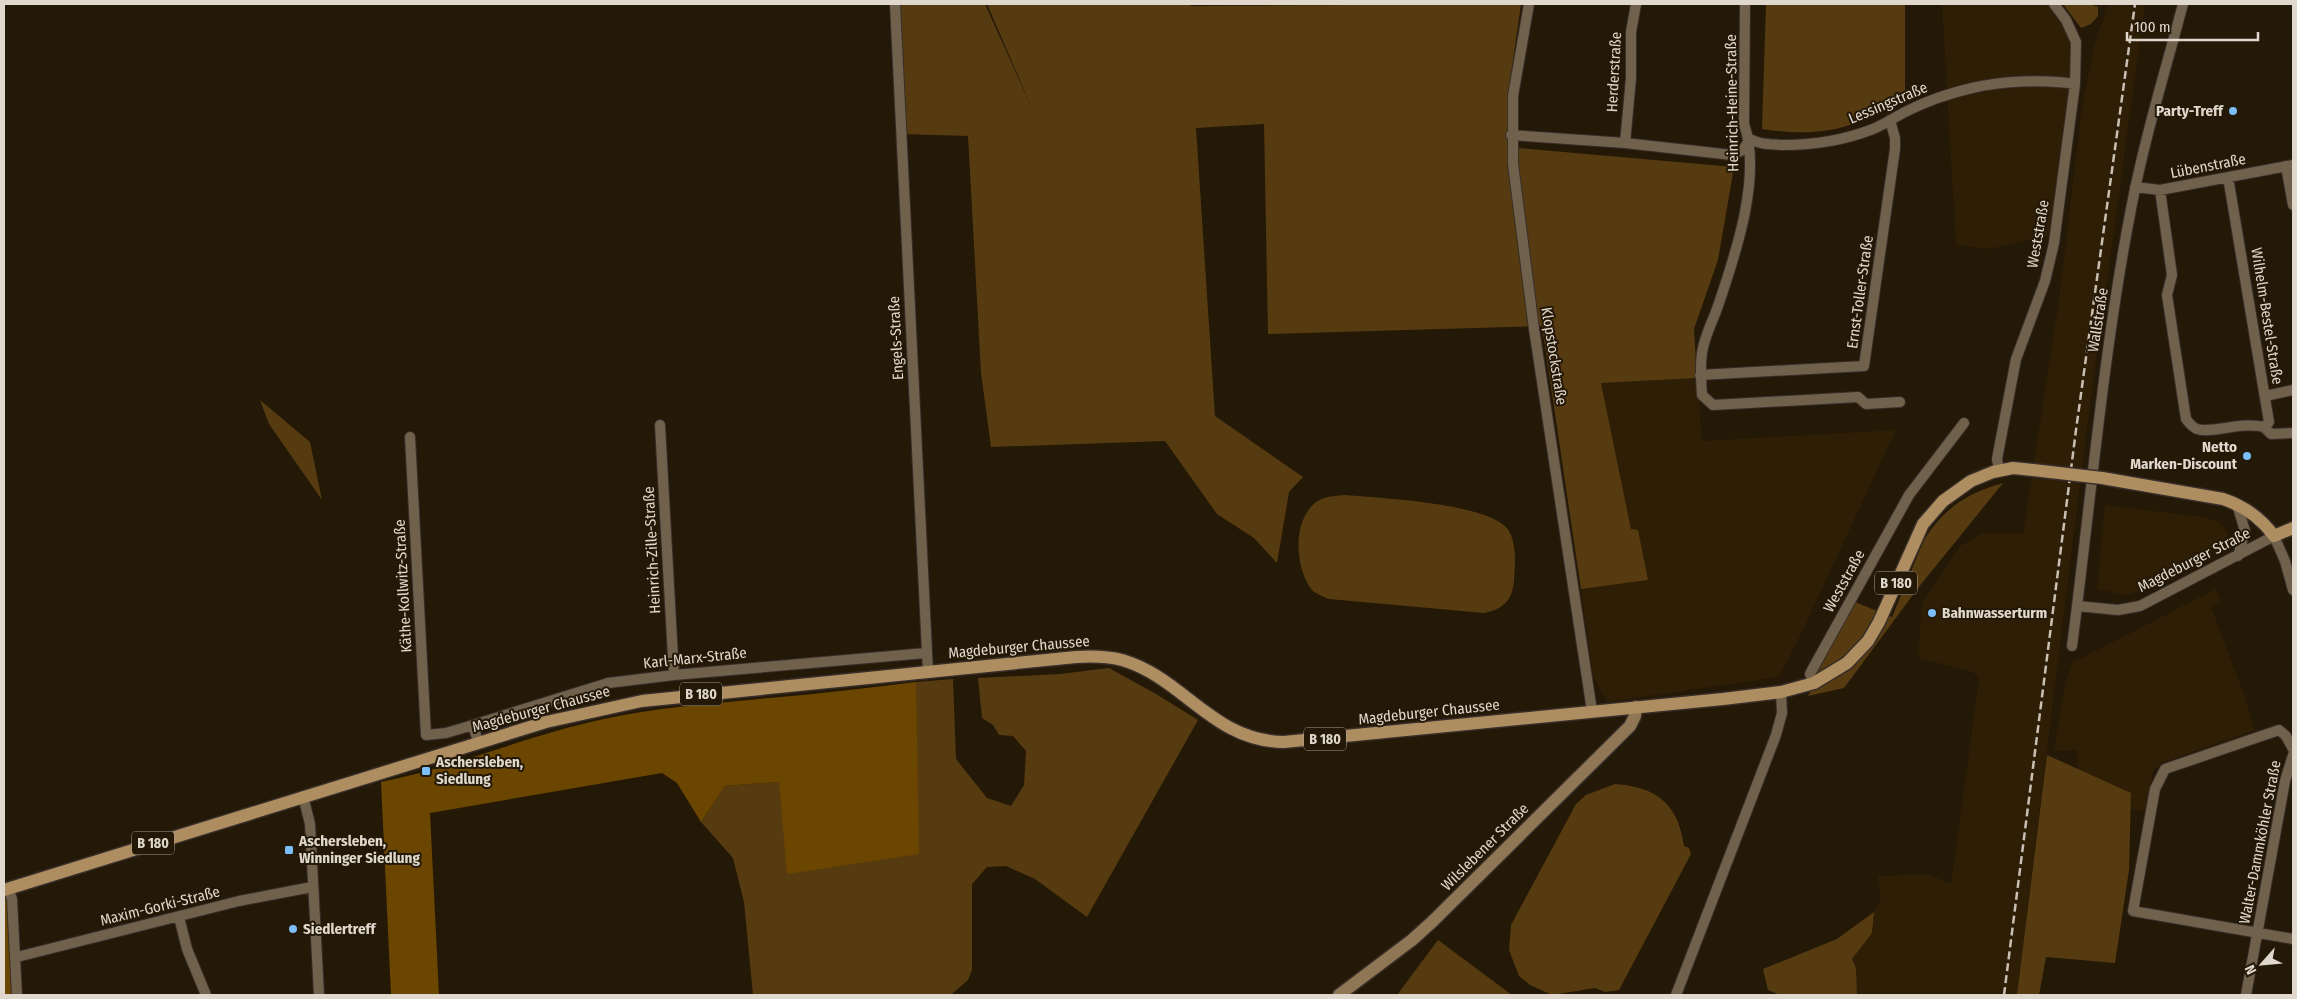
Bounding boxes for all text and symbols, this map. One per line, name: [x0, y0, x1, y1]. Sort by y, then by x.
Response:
scale bar: [2127, 10, 2258, 42]
text: 100 m: [2134, 18, 2171, 36]
street label: Herderstraße: [1603, 31, 1625, 113]
street label: Heinrich-Heine-Straße: [1722, 34, 1742, 172]
street label: Lessingstraße: [1846, 78, 1930, 128]
place label: Party-Treff: [2156, 102, 2224, 120]
marker: Party-Treff: [2227, 105, 2239, 117]
street label: Lübenstraße: [2169, 150, 2247, 182]
street label: Weststraße: [2023, 199, 2053, 269]
street label: Ernst-Toller-Straße: [1843, 234, 1877, 350]
street label: Wilhelm-Bestel-Straße: [2247, 246, 2287, 386]
street label: Wallstraße: [2084, 287, 2112, 353]
street label: Engels-Straße: [885, 296, 907, 380]
street label: Klopstockstraße: [1537, 306, 1571, 406]
place label: Netto Marken-Discount: [2130, 438, 2238, 473]
marker: Netto Marken-Discount: [2241, 450, 2253, 462]
street label: Heinrich-Zille-Straße: [640, 486, 664, 614]
street label: Käthe-Kollwitz-Straße: [391, 519, 415, 653]
street label: Magdeburger Straße: [2135, 524, 2253, 596]
street label: Weststraße: [1819, 547, 1869, 615]
road number: B 180: [1875, 572, 1917, 594]
place label: Bahnwasserturm: [1942, 604, 2047, 622]
marker: Bahnwasserturm: [1926, 607, 1938, 619]
street label: Magdeburger Chaussee: [947, 632, 1091, 662]
street label: Karl-Marx-Straße: [642, 644, 748, 672]
street label: Magdeburger Chaussee: [470, 682, 612, 736]
road number: B 180: [680, 682, 722, 706]
street label: Magdeburger Chaussee: [1357, 696, 1501, 728]
road number: B 180: [1304, 728, 1346, 751]
place label: Aschersleben, Siedlung: [435, 753, 523, 788]
street label: Walter-Dammköhler Straße: [2235, 759, 2285, 925]
marker: Aschersleben, Siedlung: [420, 765, 432, 777]
street label: Wilslebener Straße: [1438, 800, 1532, 894]
road number: B 180: [132, 831, 174, 854]
place label: Aschersleben, Winninger Siedlung: [298, 832, 420, 867]
marker: Aschersleben, Winninger Siedlung: [283, 844, 295, 856]
street label: Maxim-Gorki-Straße: [98, 882, 222, 930]
place label: Siedlertreff: [303, 920, 376, 938]
marker: Siedlertreff: [287, 923, 299, 935]
north arrow: [2237, 939, 2287, 989]
text: N: [2241, 962, 2260, 977]

